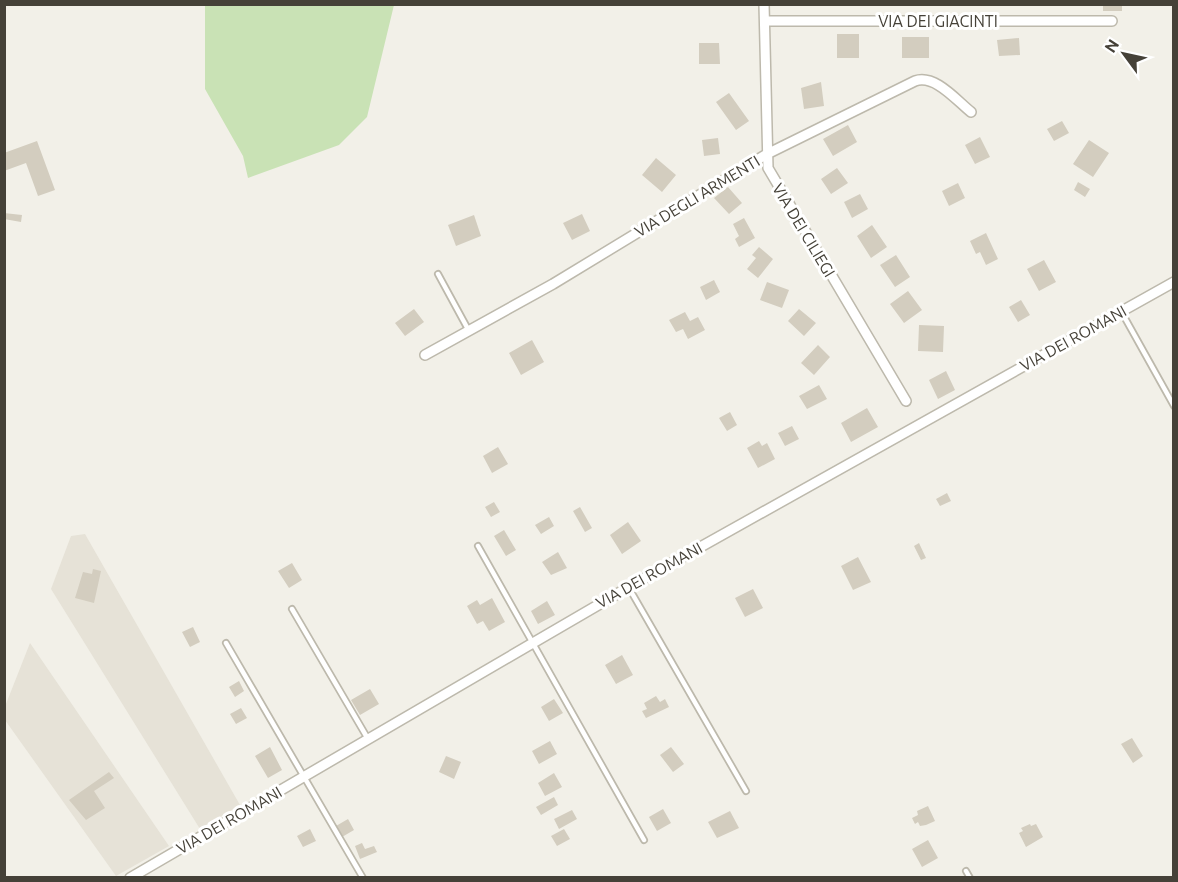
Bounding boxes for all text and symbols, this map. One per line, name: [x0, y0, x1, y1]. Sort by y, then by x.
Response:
street label: VIA DEI GIACINTI: [878, 12, 998, 30]
north arrow: [1094, 24, 1154, 84]
text: N: [1101, 36, 1122, 56]
street label: VIA DEGLI ARMENTI: [631, 152, 763, 240]
street label: VIA DEI CILIEGI: [769, 180, 839, 280]
street label: VIA DEI ROMANI: [1017, 301, 1129, 375]
street label: VIA DEI ROMANI: [593, 538, 705, 612]
street label: VIA DEI ROMANI: [173, 783, 285, 857]

